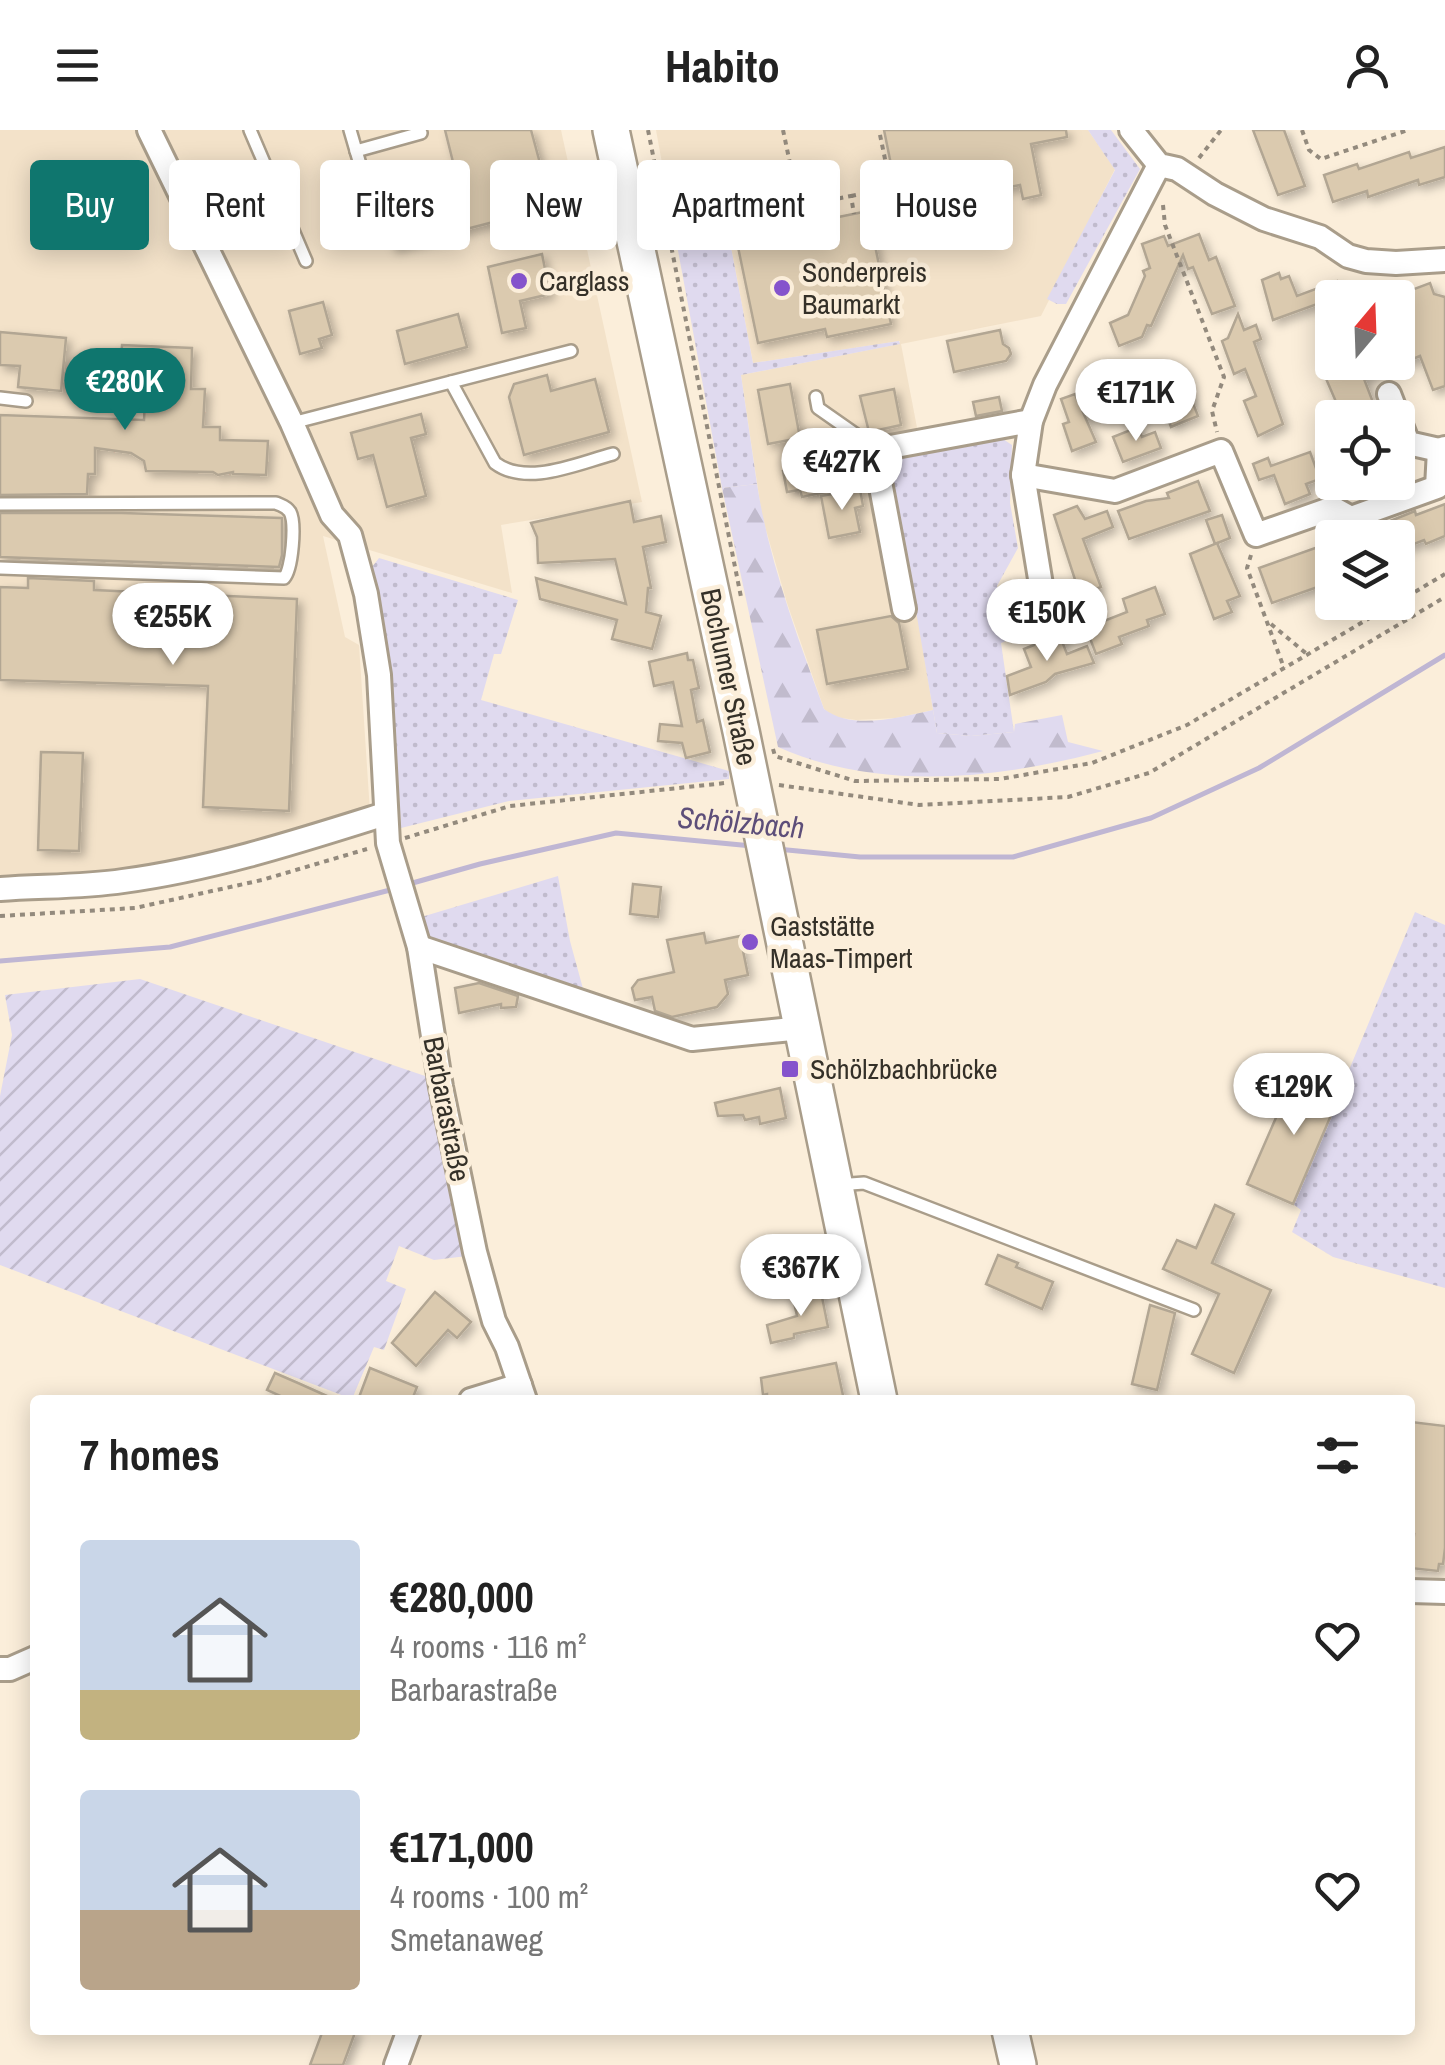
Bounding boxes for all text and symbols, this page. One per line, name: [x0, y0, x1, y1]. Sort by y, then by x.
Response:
text: Habito: [665, 35, 780, 96]
icon: menu: [50, 38, 105, 93]
icon: person: [1340, 38, 1395, 93]
chip: Buy: [30, 160, 149, 250]
chip: Rent: [169, 160, 300, 250]
chip: Filters: [320, 160, 470, 250]
chip: New: [490, 160, 617, 250]
chip: Apartment: [637, 160, 840, 250]
chip: House: [860, 160, 1013, 250]
place label: Sonderpreis Baumarkt: [802, 253, 927, 323]
place label: Carglass: [539, 262, 630, 300]
marker: Carglass: [508, 270, 530, 292]
marker: Sonderpreis Baumarkt: [771, 277, 793, 299]
north arrow: [1315, 280, 1415, 380]
map controls: [1315, 280, 1415, 620]
pin: €280K: [55, 348, 195, 433]
text: €280K: [86, 359, 164, 402]
pin: €171K: [1066, 359, 1206, 444]
text: €171K: [1097, 370, 1175, 413]
button: locate: [1315, 400, 1415, 500]
pin: €427K: [772, 428, 912, 513]
text: €427K: [803, 439, 881, 482]
button: layers: [1315, 520, 1415, 620]
pin: €150K: [977, 579, 1117, 664]
pin: €255K: [103, 583, 243, 668]
street label: Bochumer Straße: [692, 585, 766, 769]
text: €150K: [1008, 590, 1086, 633]
text: €255K: [134, 594, 212, 637]
water label: Schölzbach: [676, 797, 806, 847]
place label: Gaststätte Maas-Timpert: [770, 907, 912, 977]
marker: Gaststätte Maas-Timpert: [739, 931, 761, 953]
street label: Barbarastraße: [414, 1033, 480, 1185]
place label: Schölzbachbrücke: [810, 1050, 998, 1088]
pin: €129K: [1224, 1053, 1364, 1138]
marker: Schölzbachbrücke: [779, 1058, 801, 1080]
text: €129K: [1255, 1064, 1333, 1107]
pin: €367K: [731, 1234, 871, 1319]
text: €367K: [762, 1245, 840, 1288]
text: 7 homes: [80, 1427, 220, 1483]
icon: filters: [1310, 1428, 1365, 1483]
text: €280,000: [390, 1569, 534, 1625]
icon: home: [160, 1580, 280, 1700]
icon: heart: [1310, 1613, 1365, 1668]
text: 4 rooms · 116 m²: [390, 1625, 586, 1668]
text: Barbarastraße: [390, 1668, 558, 1711]
text: €171,000: [390, 1819, 534, 1875]
icon: home: [160, 1830, 280, 1950]
icon: heart: [1310, 1863, 1365, 1918]
text: 4 rooms · 100 m²: [390, 1875, 588, 1918]
text: Smetanaweg: [390, 1918, 543, 1961]

